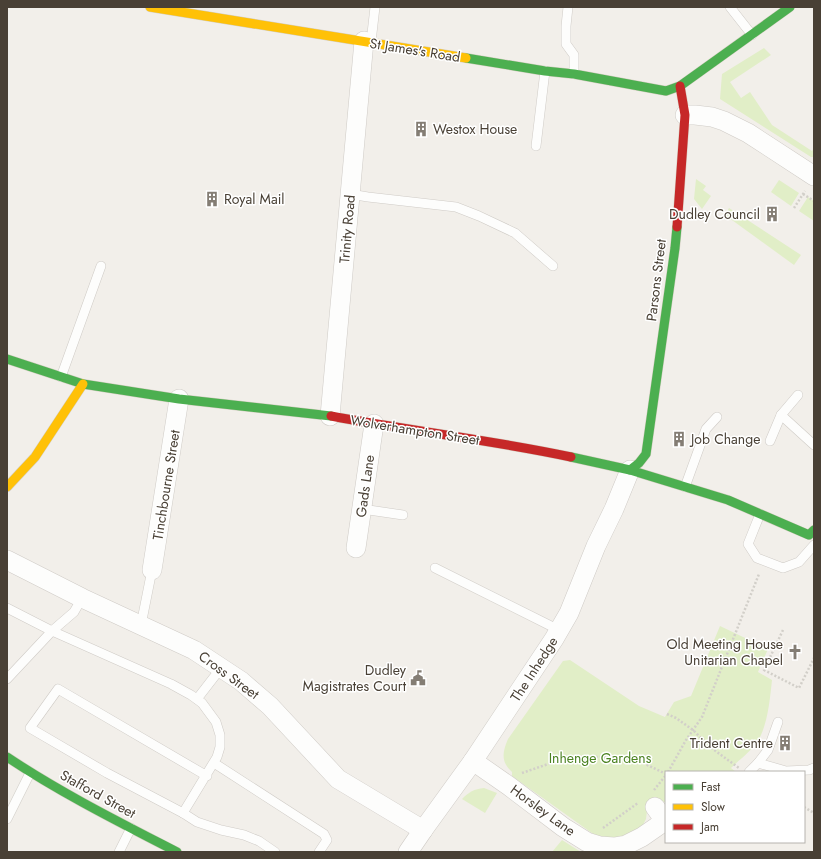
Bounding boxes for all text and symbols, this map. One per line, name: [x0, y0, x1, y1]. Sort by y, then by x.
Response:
street label: St James's Road: [368, 33, 462, 67]
place label: Westox House: [433, 119, 517, 139]
building icon: Westox House: [412, 120, 430, 138]
place label: Royal Mail: [224, 189, 285, 209]
building icon: Royal Mail: [203, 190, 221, 208]
street label: Trinity Road: [334, 194, 360, 264]
place label: Dudley Council: [669, 204, 760, 224]
building icon: Dudley Council: [763, 205, 781, 223]
street label: Parsons Street: [641, 237, 671, 322]
street label: Wolverhampton Street: [349, 410, 482, 450]
street label: Tinchbourne Street: [147, 428, 185, 542]
place label: Job Change: [689, 429, 760, 449]
building icon: Job Change: [670, 430, 688, 448]
street label: Gads Lane: [351, 453, 379, 519]
street label: The Inhedge: [506, 633, 562, 705]
place label: Old Meeting House Unitarian Chapel: [666, 634, 783, 670]
church icon: Old Meeting House Unitarian Chapel: [786, 643, 804, 661]
street label: Cross Street: [195, 646, 264, 704]
place label: Dudley Magistrates Court: [303, 660, 407, 696]
public building icon: Dudley Magistrates Court: [409, 669, 427, 687]
place label: Trident Centre: [690, 733, 773, 753]
building icon: Trident Centre: [776, 734, 794, 752]
park label: Inhenge Gardens: [549, 748, 652, 768]
street label: Stafford Street: [56, 765, 140, 823]
legend: [665, 771, 805, 843]
text: Fast: [701, 778, 720, 796]
street label: Horsley Lane: [506, 779, 580, 841]
text: Slow: [701, 798, 726, 816]
text: Jam: [699, 818, 719, 836]

